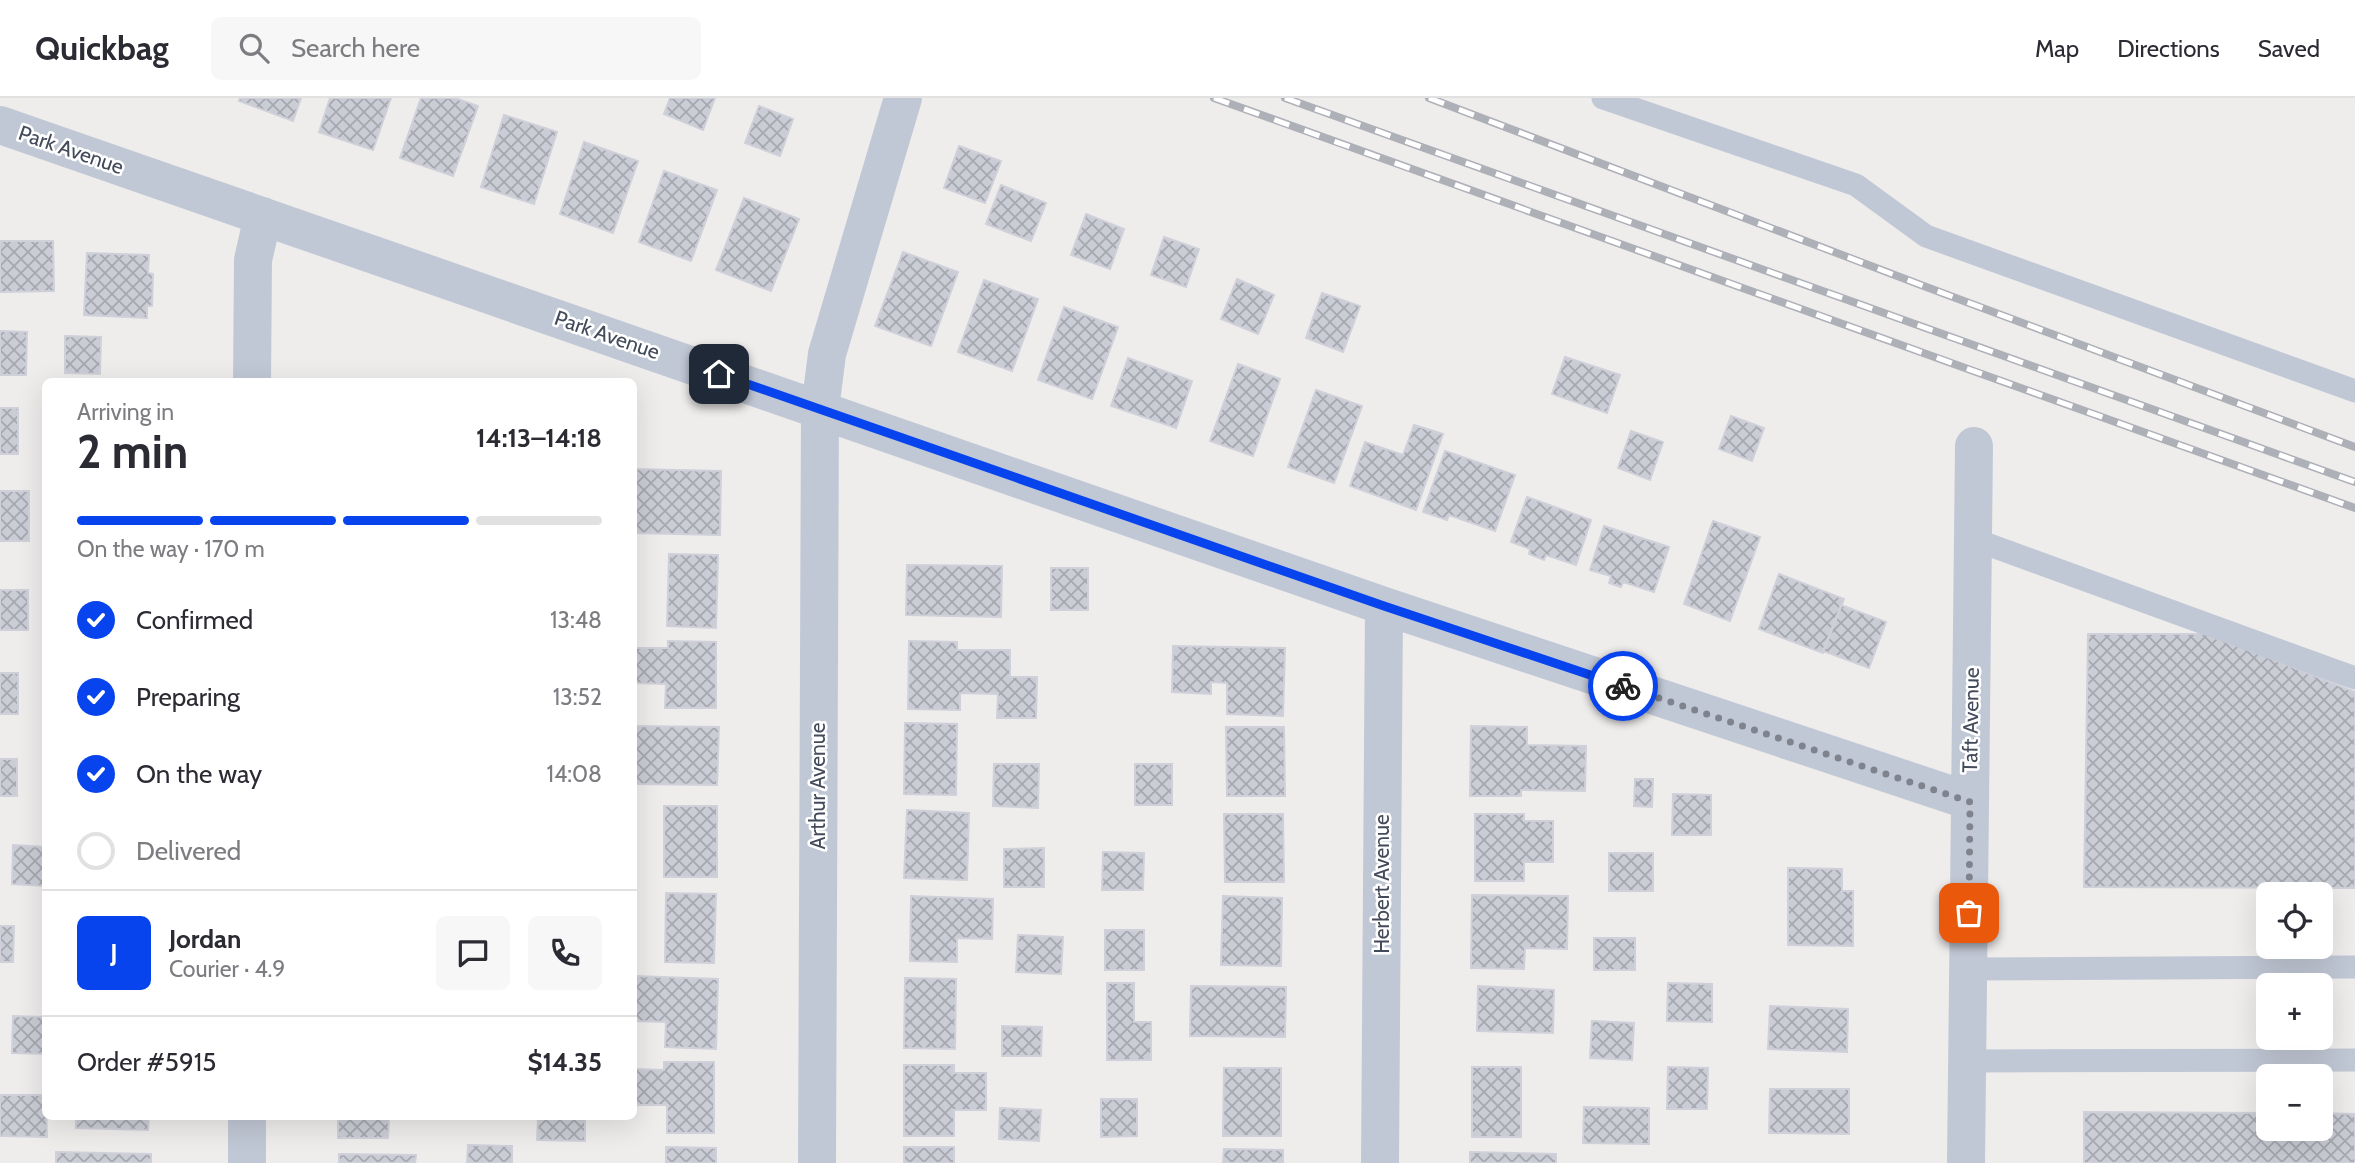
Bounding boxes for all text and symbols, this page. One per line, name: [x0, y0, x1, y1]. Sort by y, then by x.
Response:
search box: [211, 17, 701, 80]
text: Quickbag: [35, 28, 169, 68]
icon: search: [235, 29, 273, 67]
text: Search here: [291, 32, 420, 64]
text: Map: [2035, 34, 2079, 63]
text: Directions: [2117, 34, 2220, 63]
text: Saved: [2258, 34, 2320, 63]
street label: Park Avenue: [15, 120, 127, 179]
street label: Park Avenue: [551, 305, 663, 364]
pin: [689, 344, 749, 404]
icon: home: [700, 355, 738, 393]
text: Arriving in: [77, 398, 174, 426]
text: 14:13–14:18: [476, 422, 602, 454]
text: 2 min: [77, 424, 188, 480]
text: On the way · 170 m: [77, 535, 265, 563]
icon: check: [77, 601, 115, 639]
text: Confirmed: [136, 604, 253, 636]
text: 13:48: [550, 606, 602, 634]
courier: [1588, 651, 1658, 721]
icon: bike: [1604, 667, 1642, 705]
street label: Taft Avenue: [1957, 667, 1984, 773]
icon: check: [77, 678, 115, 716]
text: Preparing: [136, 681, 240, 713]
text: 13:52: [553, 683, 602, 711]
street label: Arthur Avenue: [805, 722, 830, 850]
icon: check: [77, 755, 115, 793]
text: On the way: [136, 758, 262, 790]
text: 14:08: [546, 760, 602, 788]
street label: Herbert Avenue: [1369, 814, 1394, 954]
text: Delivered: [136, 835, 241, 867]
map controls: [2256, 882, 2333, 1141]
button: locate: [2256, 882, 2333, 959]
pin: [1939, 883, 1999, 943]
icon: bag: [1950, 894, 1988, 932]
button: chat: [436, 916, 510, 990]
button: phone: [528, 916, 602, 990]
text: Jordan: [169, 923, 241, 955]
text: J: [110, 937, 118, 969]
text: Courier · 4.9: [169, 955, 285, 983]
button: +: [2256, 973, 2333, 1050]
text: Order #5915: [77, 1046, 216, 1078]
text: $14.35: [527, 1046, 602, 1078]
button: −: [2256, 1064, 2333, 1141]

